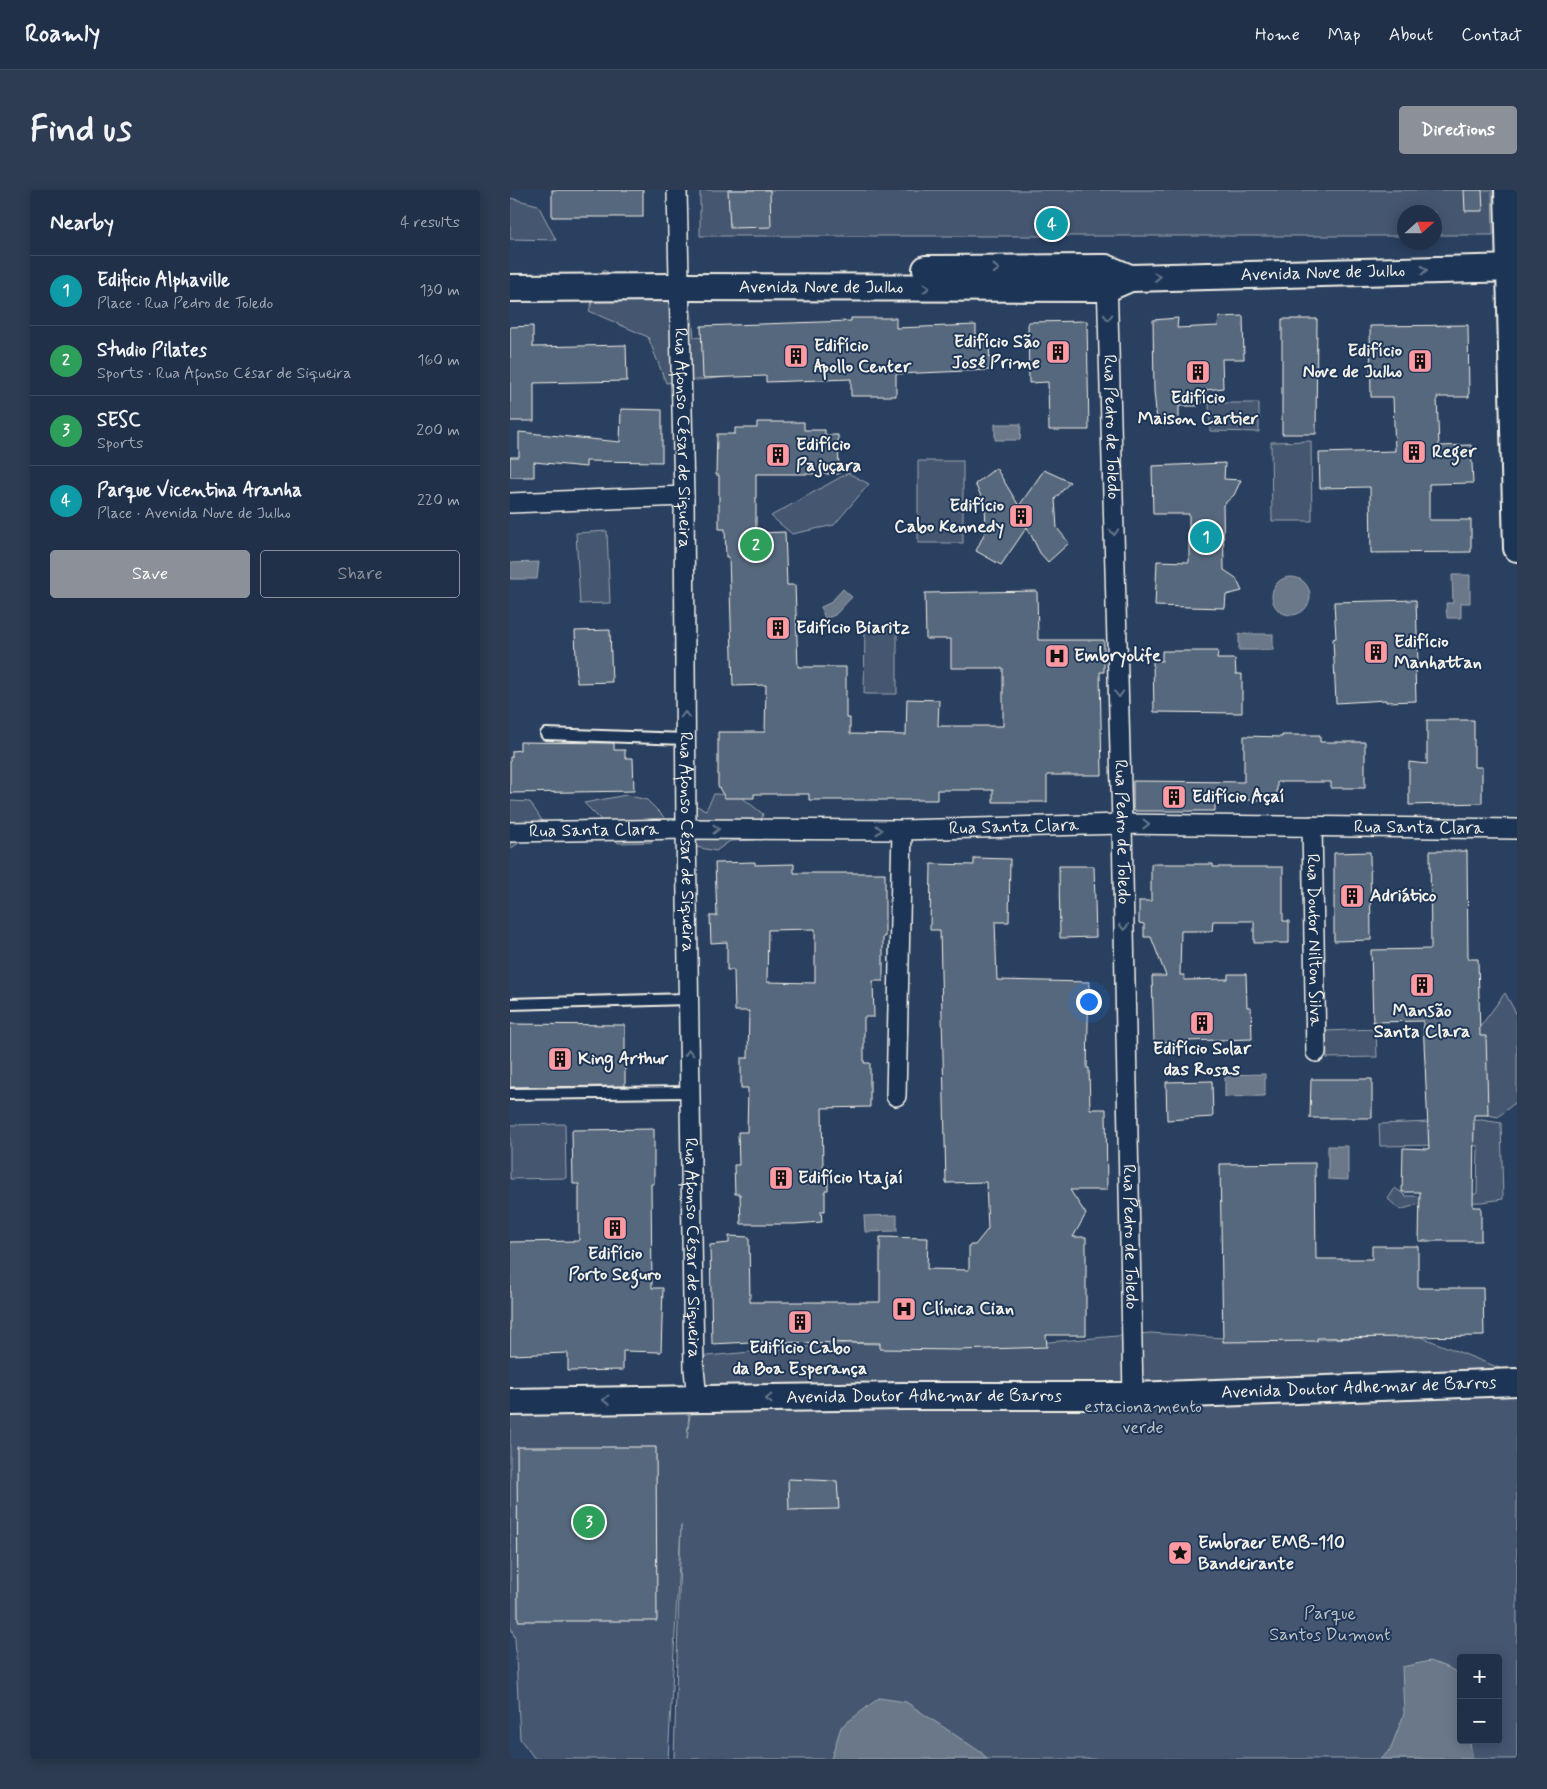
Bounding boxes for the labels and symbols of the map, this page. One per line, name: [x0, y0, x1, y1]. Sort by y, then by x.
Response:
pin: 4: [1036, 205, 1068, 243]
north arrow: [1397, 205, 1442, 250]
street label: Avenida Nove de Julho: [1240, 259, 1406, 287]
one-way arrow: [992, 264, 1000, 274]
one-way arrow: [1420, 265, 1428, 275]
one-way arrow: [1153, 272, 1161, 283]
street label: Avenida Nove de Julho: [739, 275, 904, 300]
one-way arrow: [922, 282, 930, 293]
one-way arrow: [1103, 313, 1114, 321]
street label: Rua Afonso César de Siqueira: [667, 327, 696, 548]
place label: Edifício São José Prime: [952, 330, 1040, 375]
place label: Edifício Apollo Center: [814, 334, 912, 380]
building icon: Edifício São José Prime: [1045, 339, 1071, 365]
place label: Edifício Nove de Julho: [1303, 339, 1402, 384]
building icon: Edifício Apollo Center: [783, 343, 809, 369]
building icon: Edifício Nove de Julho: [1407, 348, 1433, 374]
street label: Rua Pedro de Toledo: [1097, 354, 1125, 500]
building icon: Edifício Maison Cartier: [1185, 359, 1211, 385]
place label: Edifício Maison Cartier: [1138, 386, 1259, 431]
place label: Edifício Pajuçara: [796, 433, 862, 478]
building icon: Reger: [1401, 439, 1427, 465]
place label: Reger: [1432, 440, 1477, 466]
building icon: Edifício Pajuçara: [765, 442, 791, 468]
place label: Edifício Cabo Kennedy: [894, 494, 1004, 539]
building icon: Edifício Cabo Kennedy: [1008, 503, 1034, 529]
pin: 1: [1190, 518, 1222, 556]
pin: 2: [740, 526, 772, 564]
one-way arrow: [1109, 528, 1119, 536]
building icon: Edifício Biaritz: [765, 615, 791, 641]
place label: Edifício Biaritz: [796, 616, 910, 640]
place label: Edifício Manhattan: [1394, 630, 1482, 675]
building icon: Edifício Manhattan: [1363, 639, 1389, 665]
hospital icon: Embryolife: [1044, 643, 1070, 669]
place label: Embryolife: [1074, 644, 1161, 668]
one-way arrow: [1113, 691, 1124, 699]
one-way arrow: [680, 711, 690, 718]
street label: Rua Afonso César de Siqueira: [672, 732, 700, 952]
street label: Rua Pedro de Toledo: [1108, 759, 1136, 905]
building icon: Edifício Açaí: [1161, 784, 1187, 810]
place label: Edifício Açaí: [1192, 785, 1285, 809]
street label: Rua Santa Clara: [949, 813, 1079, 841]
street label: Rua Santa Clara: [1354, 815, 1484, 841]
street label: Rua Santa Clara: [529, 817, 659, 844]
one-way arrow: [1142, 819, 1150, 829]
one-way arrow: [712, 824, 720, 834]
one-way arrow: [875, 825, 883, 835]
street label: Rua Doutor Nilton Silva: [1300, 853, 1328, 1027]
building icon: Adriático: [1339, 883, 1365, 909]
place label: Adriático: [1370, 884, 1437, 908]
one-way arrow: [1119, 923, 1129, 931]
building icon: Mansão Santa Clara: [1409, 972, 1435, 998]
your location: [1076, 989, 1102, 1015]
place label: Mansão Santa Clara: [1374, 999, 1470, 1044]
building icon: Edifício Solar das Rosas: [1189, 1010, 1215, 1036]
place label: Edifício Solar das Rosas: [1153, 1037, 1252, 1082]
building icon: King Arthur: [547, 1046, 573, 1072]
place label: King Arthur: [578, 1047, 669, 1073]
one-way arrow: [684, 1048, 694, 1056]
street label: Rua Afonso César de Siqueira: [677, 1137, 706, 1358]
street label: Rua Pedro de Toledo: [1117, 1164, 1143, 1309]
building icon: Edifício Itajaí: [768, 1165, 794, 1191]
place label: Edifício Itajaí: [798, 1166, 903, 1190]
building icon: Edifício Porto Seguro: [602, 1215, 628, 1241]
place label: Edifício Porto Seguro: [569, 1242, 662, 1289]
hospital icon: Clínica Cian: [891, 1296, 917, 1322]
place label: Clínica Cian: [922, 1297, 1014, 1321]
building icon: Edifício Cabo da Boa Esperança: [787, 1309, 813, 1335]
place label: Edifício Cabo da Boa Esperança: [733, 1336, 867, 1381]
street label: Avenida Doutor Adhemar de Barros: [1221, 1371, 1497, 1405]
street label: Avenida Doutor Adhemar de Barros: [786, 1384, 1062, 1410]
one-way arrow: [764, 1394, 772, 1404]
one-way arrow: [602, 1395, 610, 1405]
park label: estacionamento verde: [1084, 1395, 1202, 1440]
pin: 3: [573, 1503, 605, 1541]
place label: Embraer EMB-110 Bandeirante: [1198, 1531, 1345, 1576]
place icon: Embraer EMB-110 Bandeirante: [1167, 1540, 1193, 1566]
park label: Parque Santos Dumont: [1269, 1602, 1391, 1647]

